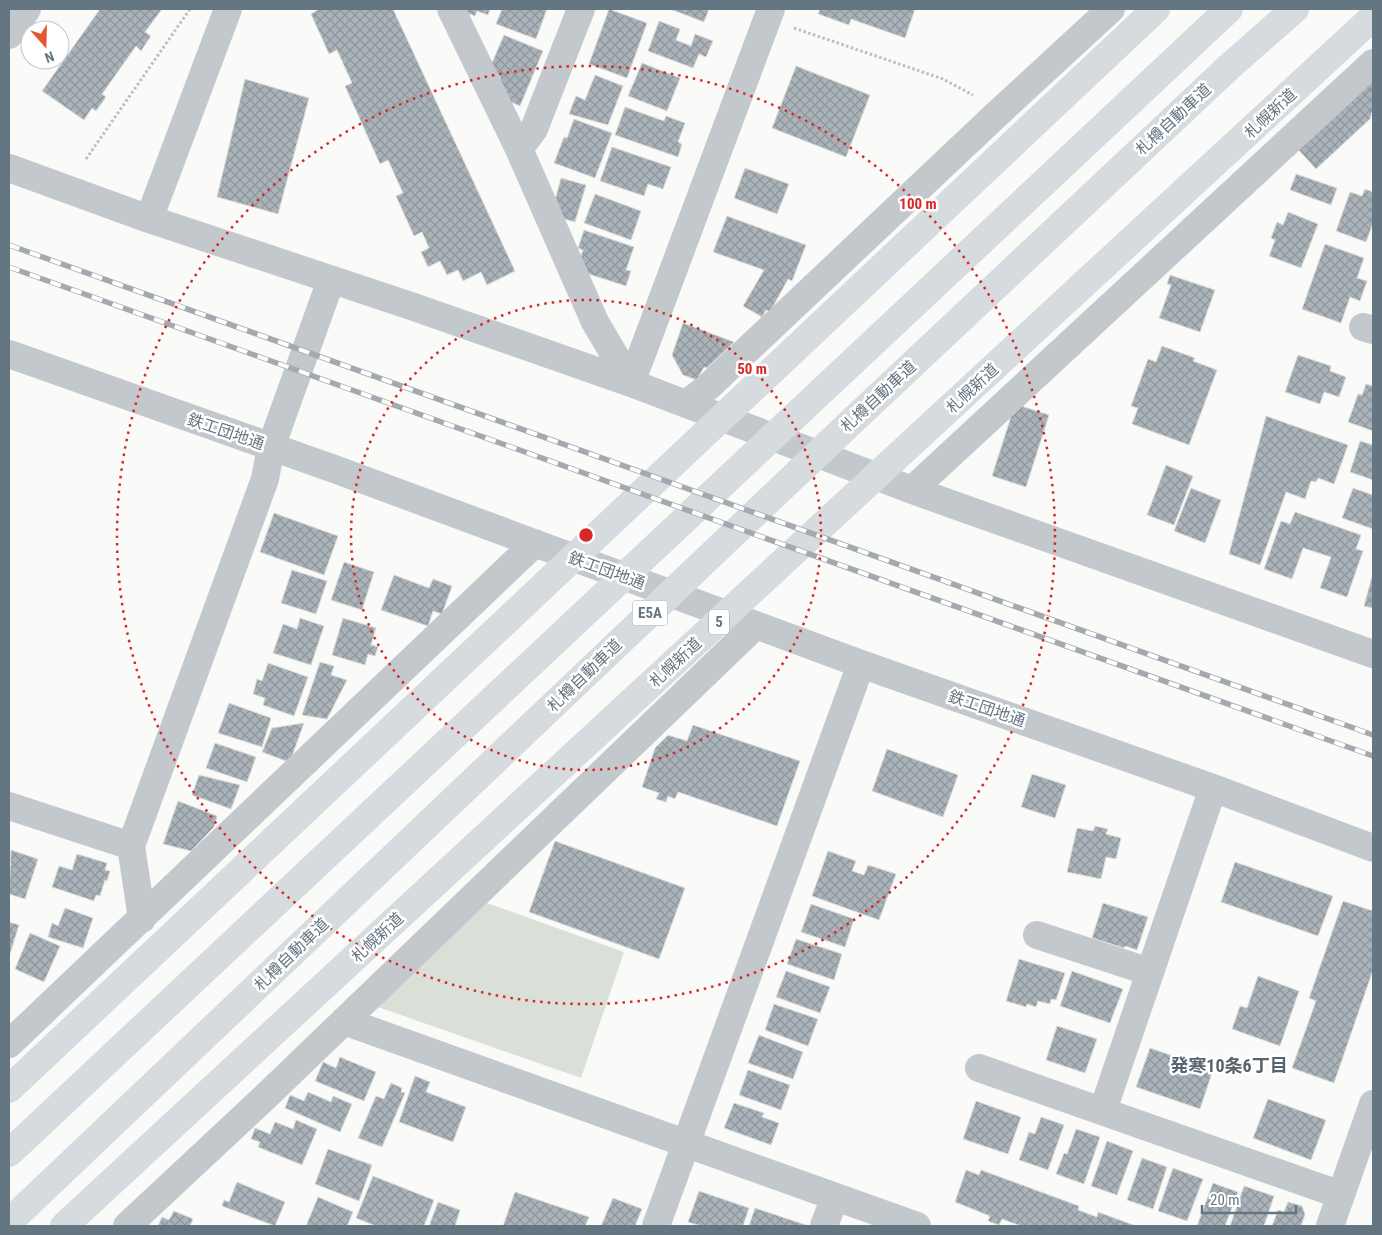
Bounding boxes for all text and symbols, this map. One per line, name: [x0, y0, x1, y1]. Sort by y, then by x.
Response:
north arrow: [20, 20, 70, 70]
text: N: [43, 48, 56, 66]
street label: 札樽自動車道: [1132, 80, 1215, 159]
street label: 札幌新道: [1240, 85, 1300, 142]
text: 100 m: [899, 195, 937, 213]
street label: 札樽自動車道: [837, 357, 920, 436]
text: 50 m: [737, 360, 767, 378]
street label: 札幌新道: [942, 360, 1002, 417]
street label: 鉄工団地通: [185, 409, 267, 453]
centre of rings: [577, 526, 595, 544]
street label: 鉄工団地通: [566, 548, 648, 593]
road number: E5A: [632, 600, 668, 626]
road number: 5: [709, 610, 729, 634]
street label: 札幌新道: [645, 634, 705, 691]
street label: 札樽自動車道: [543, 635, 625, 716]
street label: 鉄工団地通: [946, 686, 1028, 730]
street label: 札幌新道: [347, 909, 407, 966]
street label: 札樽自動車道: [250, 914, 332, 995]
district label: 発寒10条6丁目: [1170, 1055, 1288, 1076]
scale bar: [1202, 1182, 1296, 1214]
text: 20 m: [1210, 1191, 1240, 1209]

